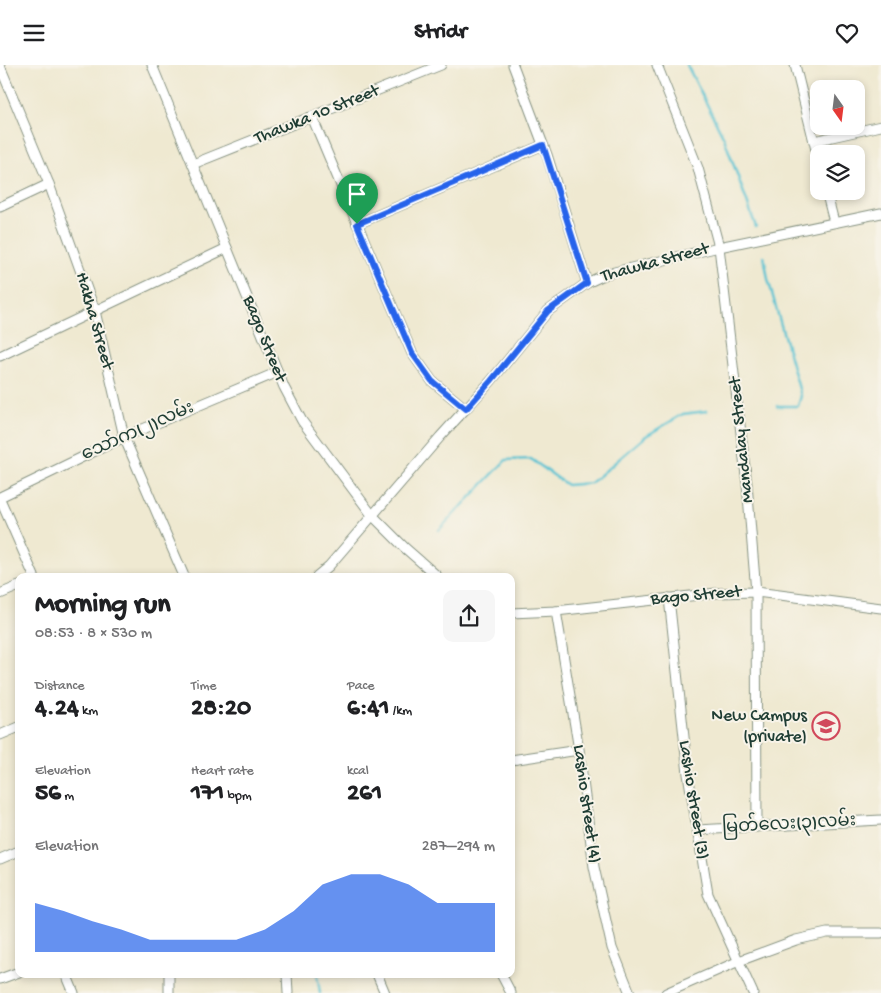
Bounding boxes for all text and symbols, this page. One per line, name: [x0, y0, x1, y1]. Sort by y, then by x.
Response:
icon: menu: [20, 19, 48, 47]
icon: heart: [833, 19, 861, 47]
text: Stridr: [414, 20, 467, 46]
street label: Thawka 10 Street: [251, 80, 384, 150]
north arrow: [810, 80, 865, 135]
map controls: [810, 80, 865, 200]
button: layers: [810, 145, 865, 200]
pin: [336, 173, 378, 224]
icon: arrive: [343, 180, 371, 208]
street label: Thawka Street: [598, 238, 713, 288]
street label: Hakha Street: [70, 270, 118, 374]
street label: Bago Street: [237, 292, 291, 387]
street label: Mandalay Street: [725, 374, 759, 504]
street label: သော်က(၂)လမ်း: [76, 393, 198, 468]
street label: Bago Street: [649, 581, 744, 611]
text: Morning run: [35, 589, 170, 622]
button: share: [443, 590, 495, 642]
text: 08:53 · 8 × 530 m: [35, 625, 152, 644]
text: Distance: [35, 678, 84, 695]
text: Time: [191, 678, 217, 695]
text: Pace: [347, 678, 374, 695]
text: 4.24: [35, 695, 79, 724]
text: 28:20: [191, 695, 251, 724]
text: 6:41: [347, 695, 389, 724]
text: km: [79, 703, 98, 720]
text: /km: [389, 703, 412, 720]
place label: New Campus (private): [711, 706, 808, 748]
school or university icon: New Campus (private): [811, 711, 841, 741]
street label: Lashio street (3): [673, 739, 713, 861]
street label: Lashio street (4): [567, 743, 605, 865]
text: Elevation: [35, 763, 91, 780]
text: Heart rate: [191, 763, 254, 780]
text: kcal: [347, 763, 369, 780]
text: 56: [35, 780, 61, 809]
text: 171: [191, 780, 224, 809]
text: 261: [347, 780, 382, 809]
text: m: [61, 788, 74, 805]
text: bpm: [224, 788, 252, 805]
street label: မြတ်လေး(၃)လမ်း: [721, 806, 857, 841]
text: Elevation: [35, 838, 99, 857]
text: 287–294 m: [422, 838, 495, 857]

